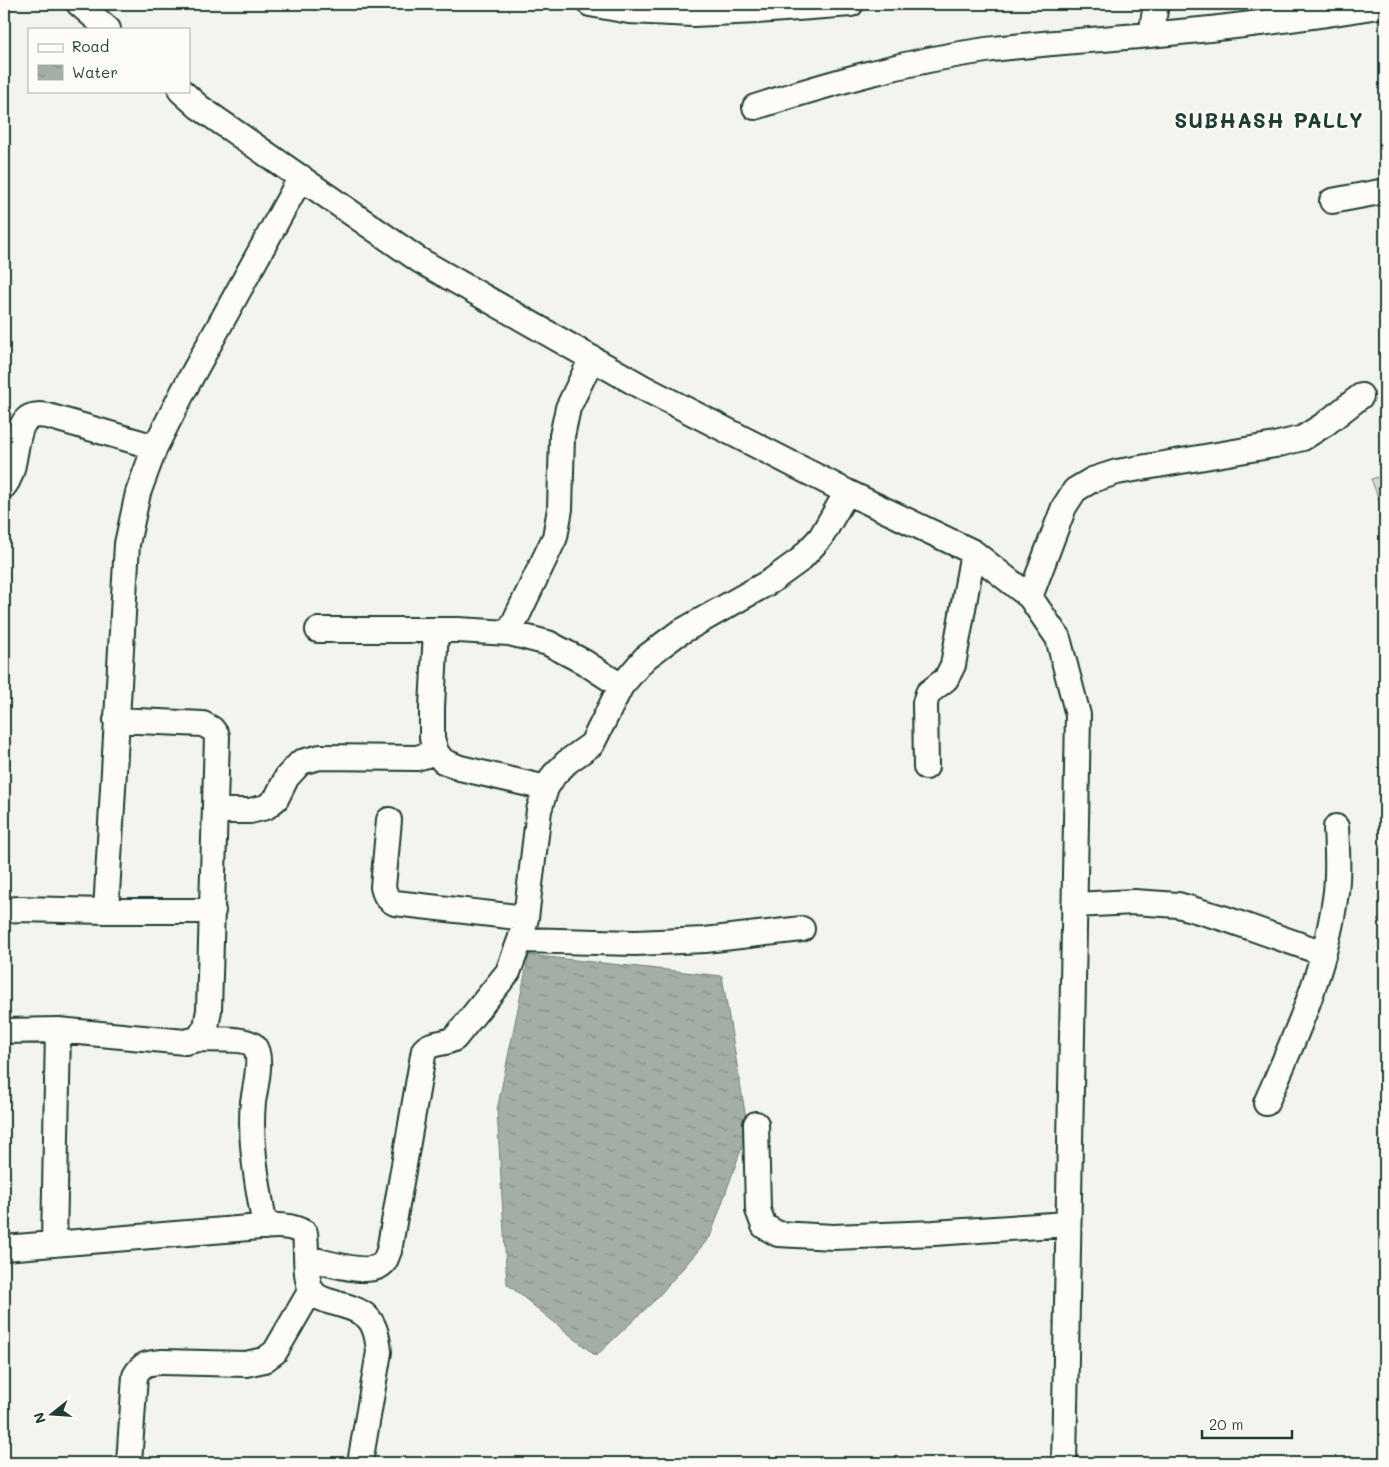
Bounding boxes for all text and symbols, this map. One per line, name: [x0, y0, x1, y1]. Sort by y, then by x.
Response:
legend: [28, 28, 190, 92]
text: Road: [72, 36, 109, 56]
text: Water: [72, 62, 118, 82]
district label: SUBHASH PALLY: [1174, 106, 1364, 133]
north arrow: [28, 1390, 78, 1440]
scale bar: [1202, 1407, 1292, 1439]
text: N: [28, 1410, 50, 1426]
text: 20 m: [1209, 1414, 1243, 1434]

